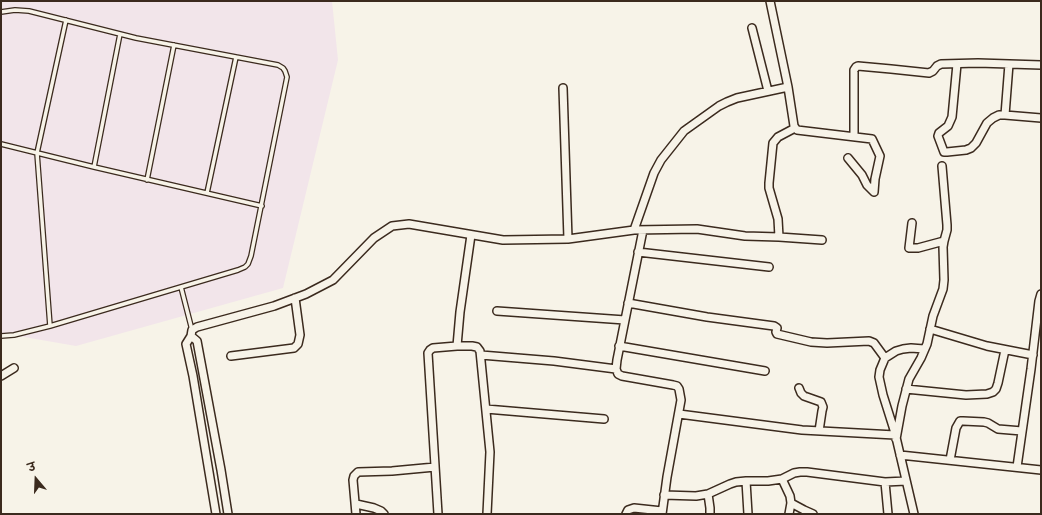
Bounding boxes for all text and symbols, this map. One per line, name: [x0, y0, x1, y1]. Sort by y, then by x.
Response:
north arrow: [16, 459, 56, 499]
text: उ: [26, 460, 38, 475]

